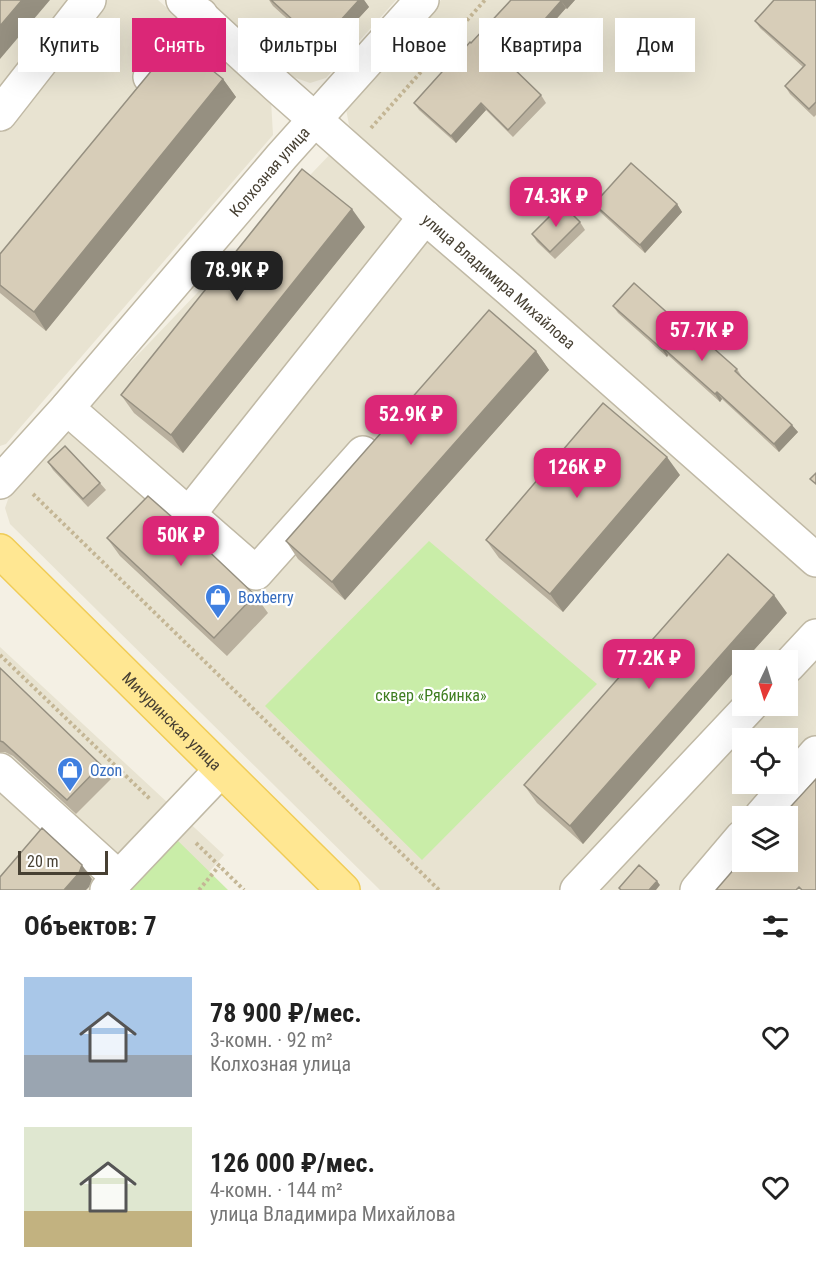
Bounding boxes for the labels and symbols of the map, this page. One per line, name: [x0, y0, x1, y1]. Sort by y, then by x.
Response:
street label: Колхозная улица: [226, 123, 314, 221]
pin: 74.3K ₽: [501, 177, 611, 228]
street label: улица Владимира Михайлова: [418, 210, 579, 353]
pin: 78.9K ₽: [182, 251, 292, 302]
pin: 57.7K ₽: [647, 311, 757, 362]
pin: 52.9K ₽: [356, 395, 466, 446]
pin: 126K ₽: [528, 448, 626, 499]
pin: 50K ₽: [139, 516, 223, 567]
shop icon: Boxberry: [203, 582, 233, 620]
place label: Boxberry: [238, 588, 294, 607]
pin: 77.2K ₽: [594, 639, 704, 690]
north arrow: [732, 650, 798, 716]
street label: Мичуринская улица: [118, 668, 225, 775]
park label: сквер «Рябинка»: [375, 686, 487, 705]
shop icon: Ozon: [55, 755, 85, 793]
place label: Ozon: [90, 761, 122, 780]
scale bar: [18, 848, 108, 876]

